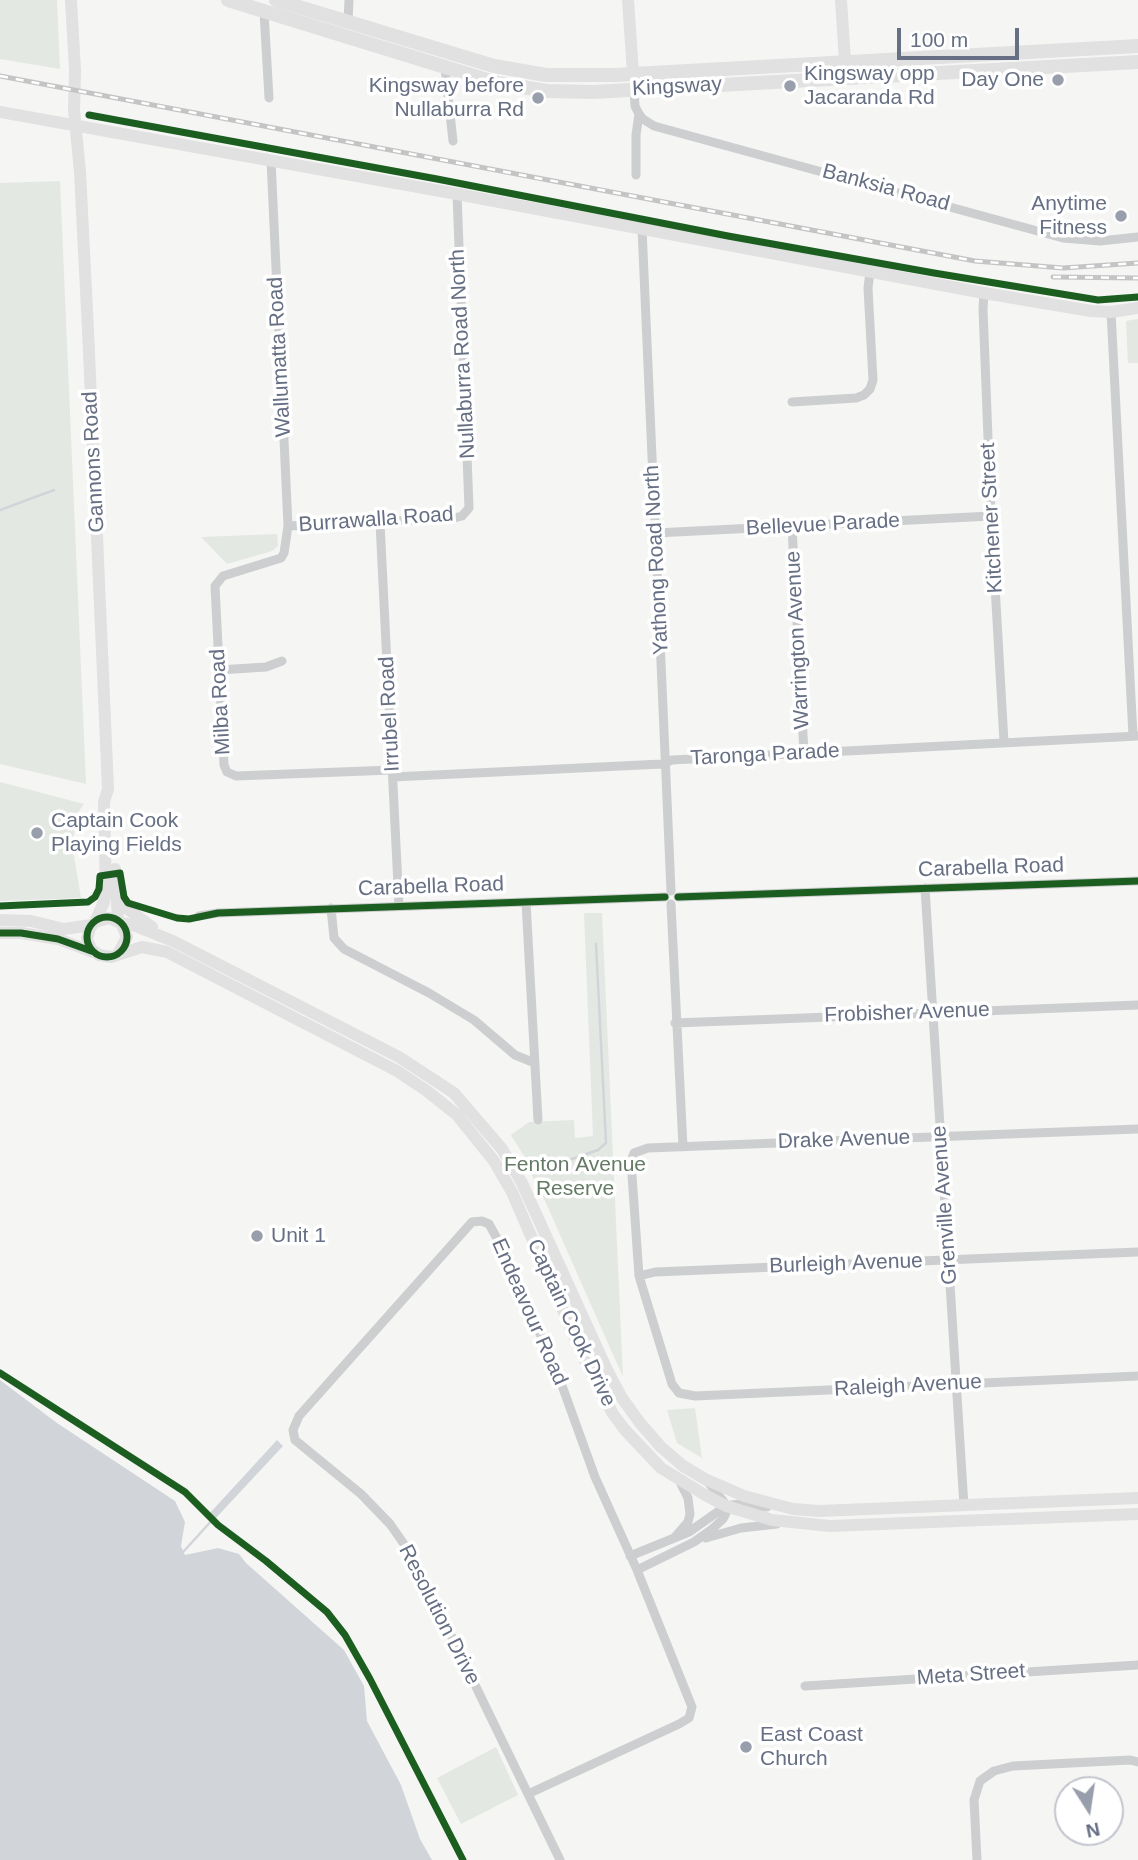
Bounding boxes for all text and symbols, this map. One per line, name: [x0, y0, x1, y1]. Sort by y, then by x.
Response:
scale bar: [900, 14, 1023, 58]
text: 100 m: [910, 28, 968, 51]
place label: Kingsway opp Jacaranda Rd: [804, 61, 935, 111]
place label: Day One: [961, 67, 1044, 93]
street label: Kingsway: [631, 72, 723, 102]
marker: Day One: [1050, 72, 1066, 88]
place label: Kingsway before Nullaburra Rd: [369, 73, 524, 123]
marker: Kingsway opp Jacaranda Rd: [782, 78, 798, 94]
marker: Kingsway before Nullaburra Rd: [530, 90, 546, 106]
street label: Banksia Road: [820, 159, 952, 217]
place label: Anytime Fitness: [1031, 191, 1107, 241]
marker: Anytime Fitness: [1113, 208, 1129, 224]
street label: Nullaburra Road North: [445, 248, 481, 460]
street label: Wallumatta Road: [263, 276, 297, 438]
street label: Gannons Road: [78, 391, 110, 533]
street label: Kitchener Street: [975, 442, 1009, 594]
street label: Yathong Road North: [639, 465, 675, 655]
street label: Burrawalla Road: [298, 502, 454, 538]
street label: Bellevue Parade: [745, 508, 901, 542]
street label: Warrington Avenue: [781, 550, 815, 730]
street label: Milba Road: [206, 648, 236, 756]
street label: Irrubel Road: [374, 656, 406, 772]
street label: Taronga Parade: [690, 739, 840, 771]
place label: Captain Cook Playing Fields: [51, 808, 182, 858]
marker: Captain Cook Playing Fields: [29, 825, 45, 841]
street label: Carabella Road: [918, 853, 1064, 883]
street label: Carabella Road: [358, 872, 504, 902]
street label: Frobisher Avenue: [824, 998, 990, 1028]
street label: Drake Avenue: [777, 1125, 911, 1155]
street label: Grenville Avenue: [927, 1125, 963, 1285]
park label: Fenton Avenue Reserve: [504, 1152, 646, 1202]
place label: Unit 1: [271, 1223, 326, 1249]
marker: Unit 1: [249, 1228, 265, 1244]
street label: Endeavour Road: [485, 1235, 573, 1389]
street label: Captain Cook Drive: [521, 1235, 621, 1411]
street label: Burleigh Avenue: [769, 1249, 923, 1279]
street label: Raleigh Avenue: [833, 1370, 983, 1402]
street label: Resolution Drive: [393, 1541, 485, 1689]
street label: Meta Street: [916, 1659, 1026, 1691]
place label: East Coast Church: [760, 1722, 863, 1772]
marker: East Coast Church: [738, 1739, 754, 1755]
north arrow: [1054, 1776, 1124, 1846]
text: N: [1084, 1818, 1102, 1842]

